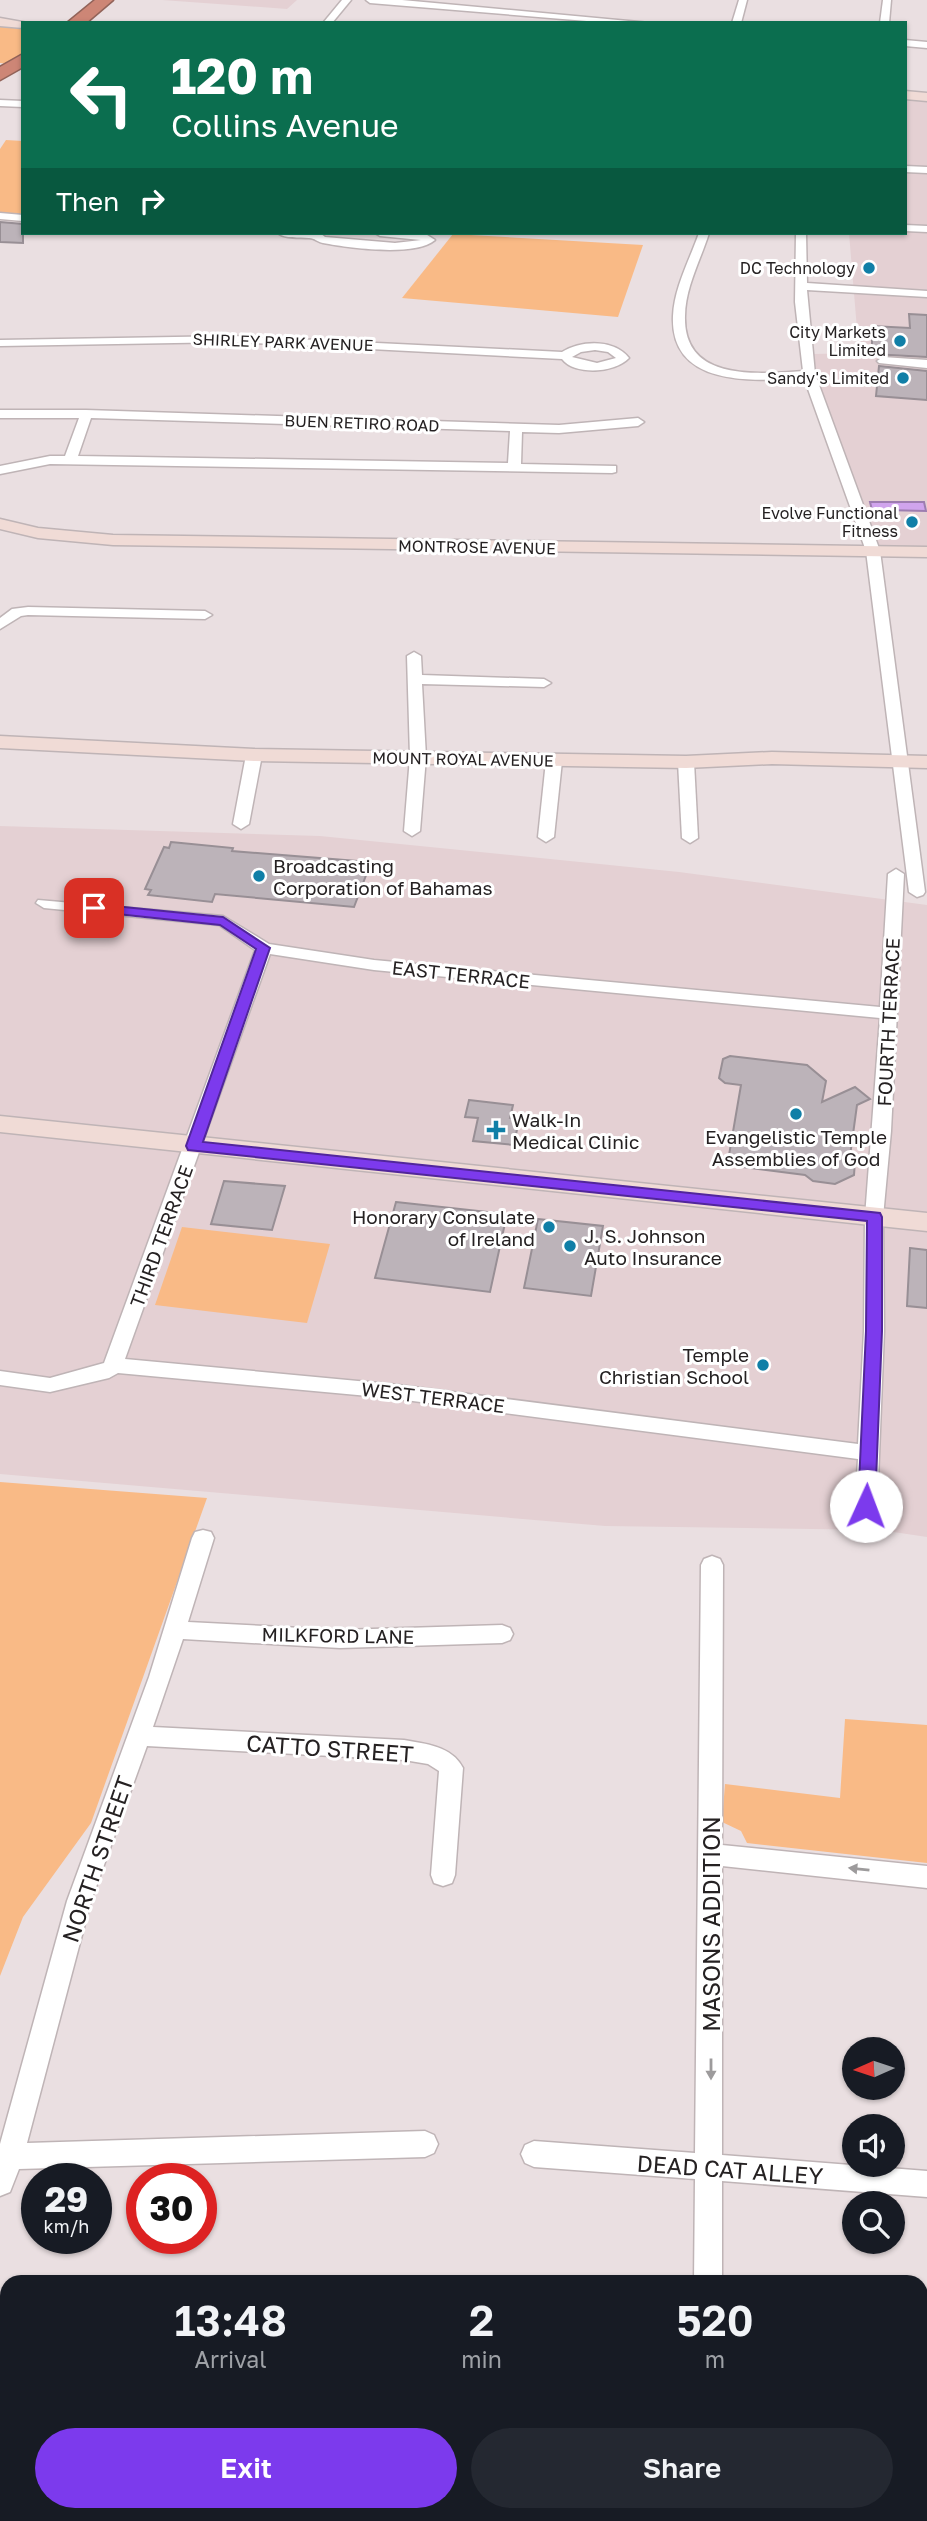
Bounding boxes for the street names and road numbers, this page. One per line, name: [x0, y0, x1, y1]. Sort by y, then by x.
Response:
street label: SHIRLEY PARK AVENUE: [192, 329, 374, 355]
street label: BUEN RETIRO ROAD: [284, 410, 440, 436]
street label: MONTROSE AVENUE: [398, 536, 556, 558]
street label: MOUNT ROYAL AVENUE: [372, 747, 554, 771]
street label: FOURTH TERRACE: [872, 937, 904, 1107]
street label: EAST TERRACE: [391, 955, 531, 993]
street label: THIRD TERRACE: [125, 1162, 197, 1310]
street label: WEST TERRACE: [360, 1377, 506, 1417]
street label: MILKFORD LANE: [261, 1622, 415, 1648]
street label: CATTO STREET: [246, 1728, 414, 1768]
street label: NORTH STREET: [55, 1772, 139, 1946]
street label: MASONS ADDITION: [697, 1816, 725, 2032]
street label: DEAD CAT ALLEY: [636, 2149, 824, 2189]

